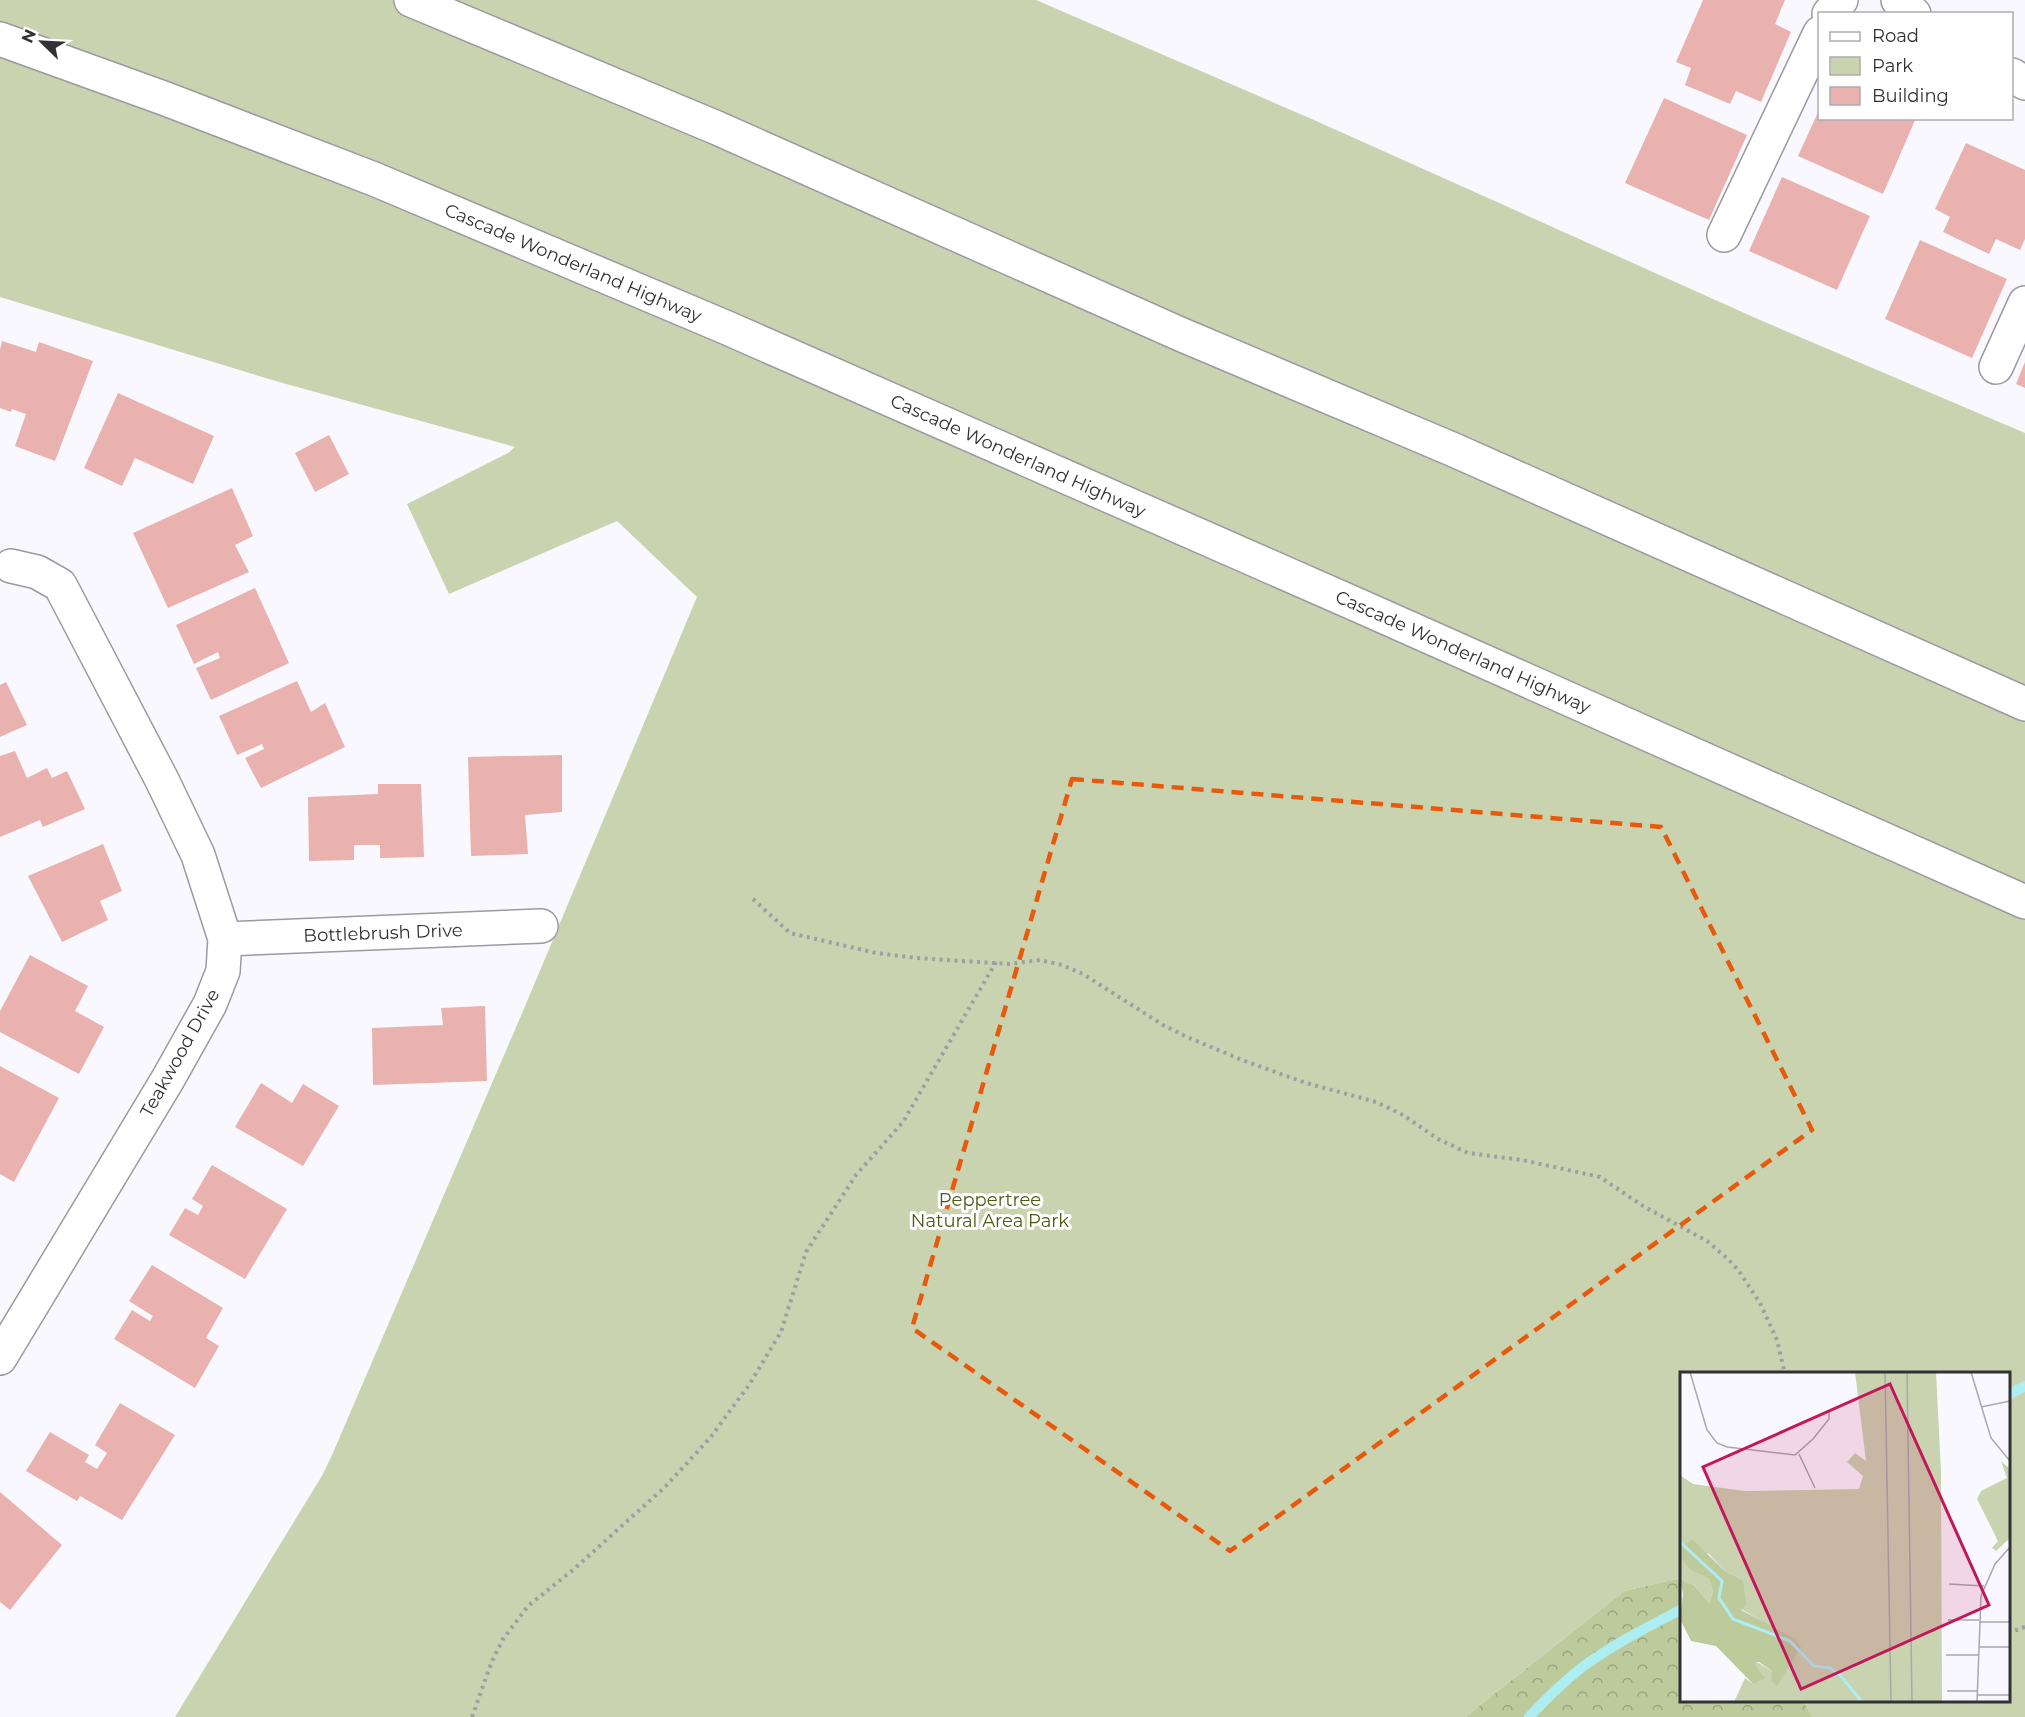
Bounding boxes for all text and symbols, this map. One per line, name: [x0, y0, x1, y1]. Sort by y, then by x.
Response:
north arrow: [12, 12, 72, 72]
legend: [1818, 12, 2013, 120]
text: Road: [1872, 25, 1919, 47]
text: N: [17, 26, 40, 46]
text: Park: [1872, 55, 1913, 77]
text: Building: [1872, 85, 1949, 107]
street label: Cascade Wonderland Highway: [441, 199, 705, 327]
street label: Cascade Wonderland Highway: [887, 390, 1149, 522]
street label: Cascade Wonderland Highway: [1332, 586, 1594, 718]
street label: Bottlebrush Drive: [303, 919, 463, 947]
street label: Teakwood Drive: [136, 985, 224, 1121]
park label: Peppertree Natural Area Park: [911, 1189, 1069, 1232]
inset map: [1680, 1372, 2010, 1702]

